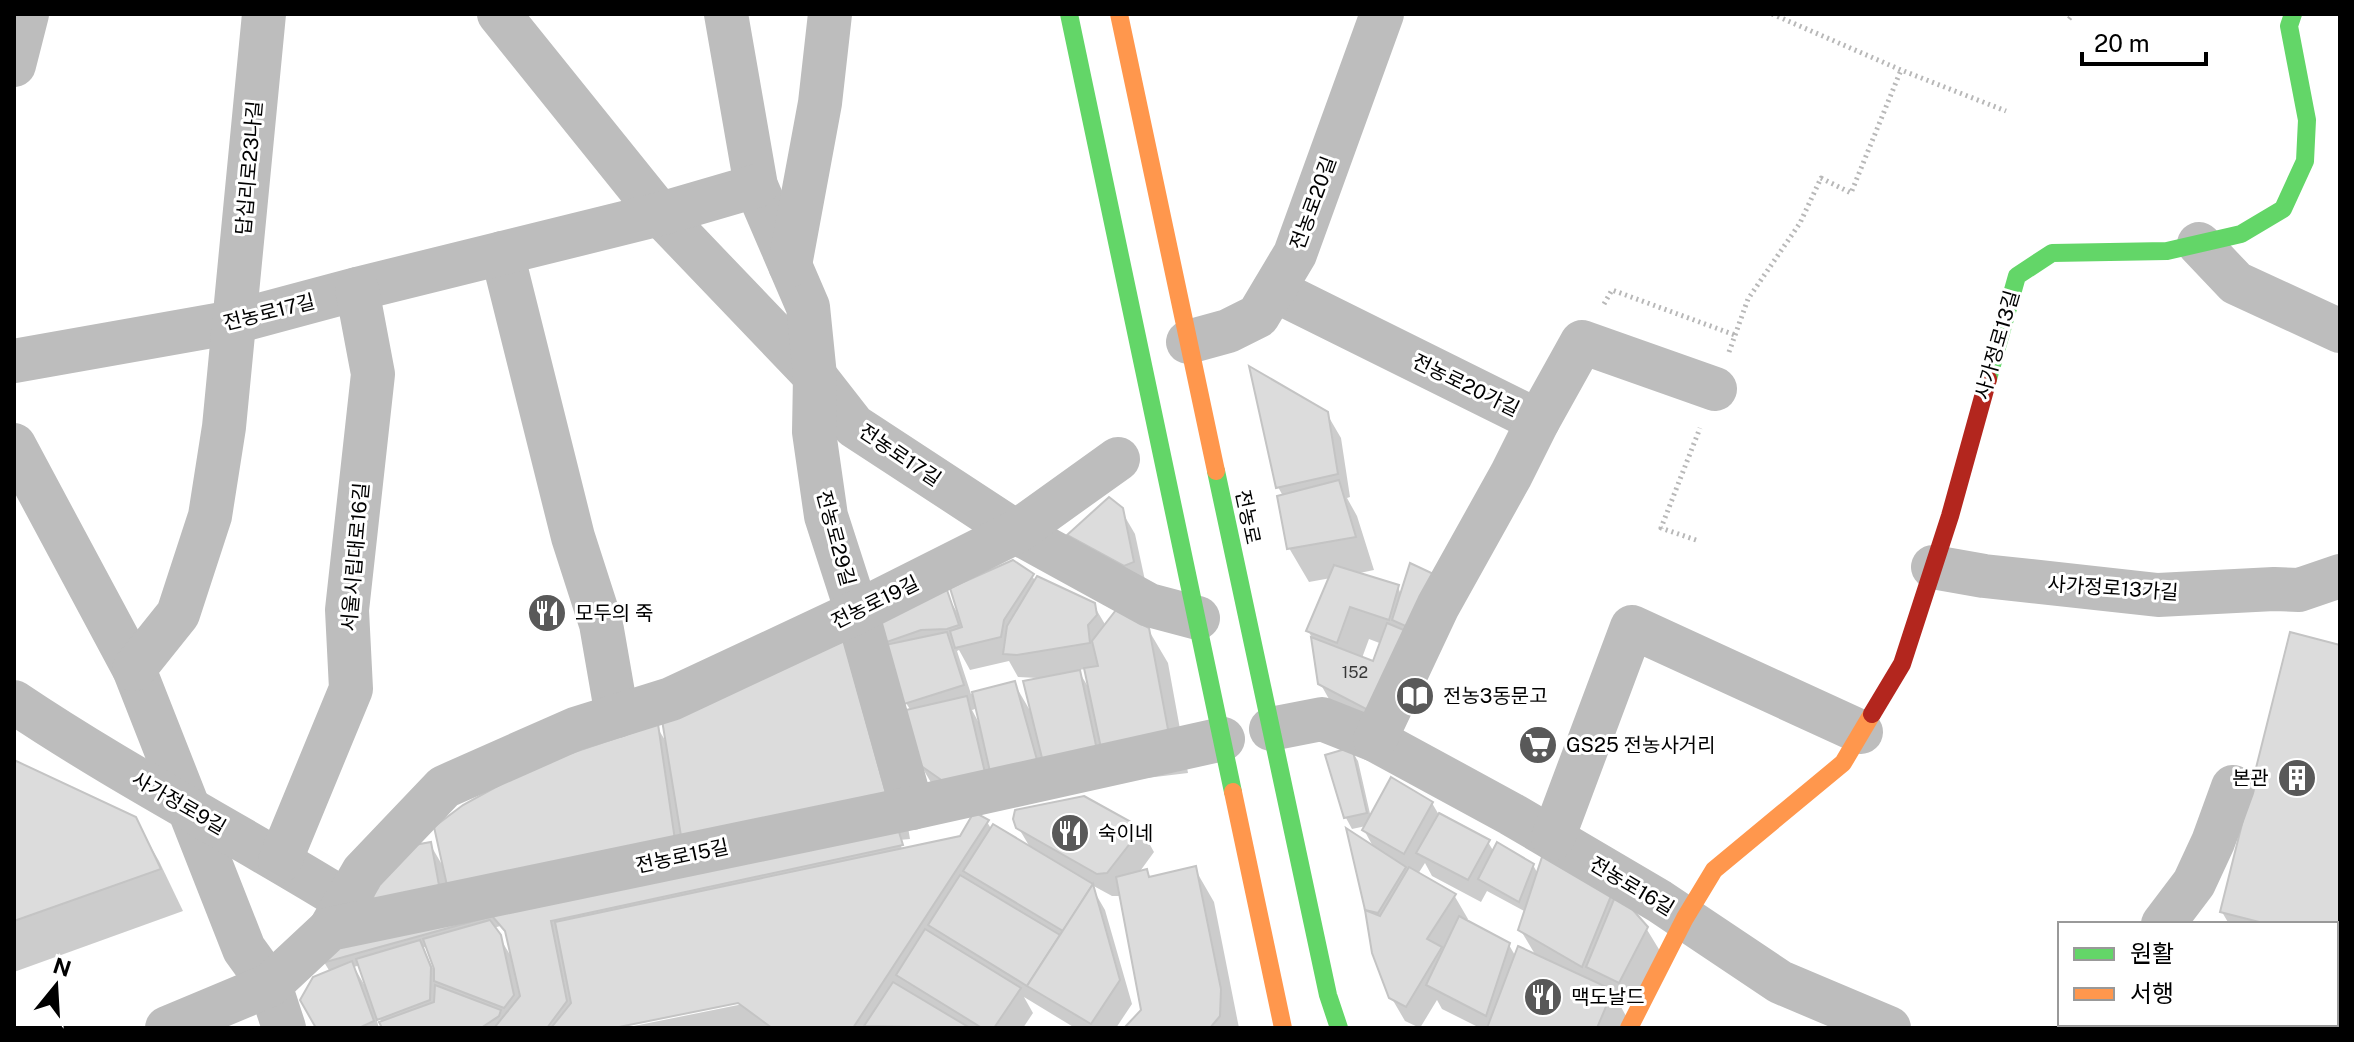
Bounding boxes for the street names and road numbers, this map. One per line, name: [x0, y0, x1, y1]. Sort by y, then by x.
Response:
street label: 답십리로23나길: [231, 100, 267, 236]
street label: 전농로20길: [1285, 153, 1341, 253]
street label: 사가정로13길: [1970, 288, 2024, 402]
street label: 전농로17길: [221, 289, 317, 335]
street label: 전농로20가길: [1409, 349, 1523, 421]
street label: 전농로17길: [854, 419, 946, 491]
street label: 서울시립대로16길: [337, 482, 373, 632]
street label: 전농로29길: [812, 488, 860, 588]
street label: 전농로: [1231, 488, 1265, 546]
street label: 전농로19길: [827, 571, 923, 633]
street label: 사가정로13가길: [2047, 571, 2179, 605]
street label: 사가정로9길: [128, 766, 230, 840]
street label: 전농로15길: [633, 834, 731, 878]
street label: 전농로16길: [1585, 851, 1679, 921]

